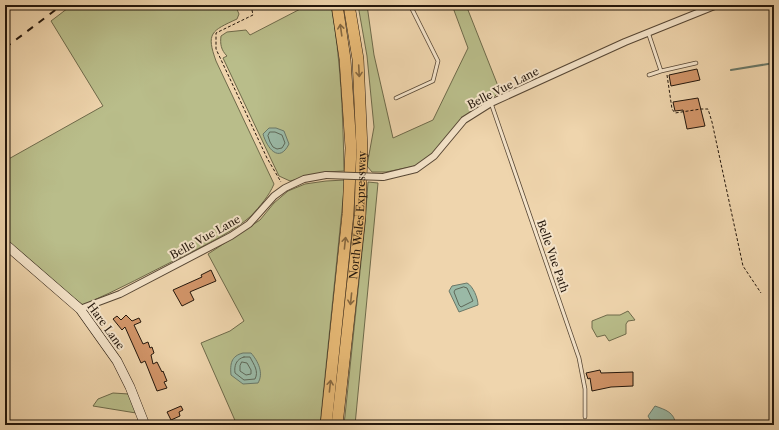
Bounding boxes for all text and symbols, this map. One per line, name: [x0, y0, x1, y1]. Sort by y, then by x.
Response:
one-way arrow: [337, 24, 345, 37]
one-way arrow: [355, 64, 363, 77]
street label: Belle Vue Lane: [465, 64, 541, 112]
street label: North Wales Expressway: [346, 150, 369, 280]
street label: Belle Vue Lane: [167, 212, 243, 262]
street label: Belle Vue Path: [534, 218, 572, 294]
one-way arrow: [341, 237, 349, 250]
one-way arrow: [347, 292, 354, 305]
street label: Hare Lane: [84, 300, 128, 352]
one-way arrow: [327, 380, 334, 393]

